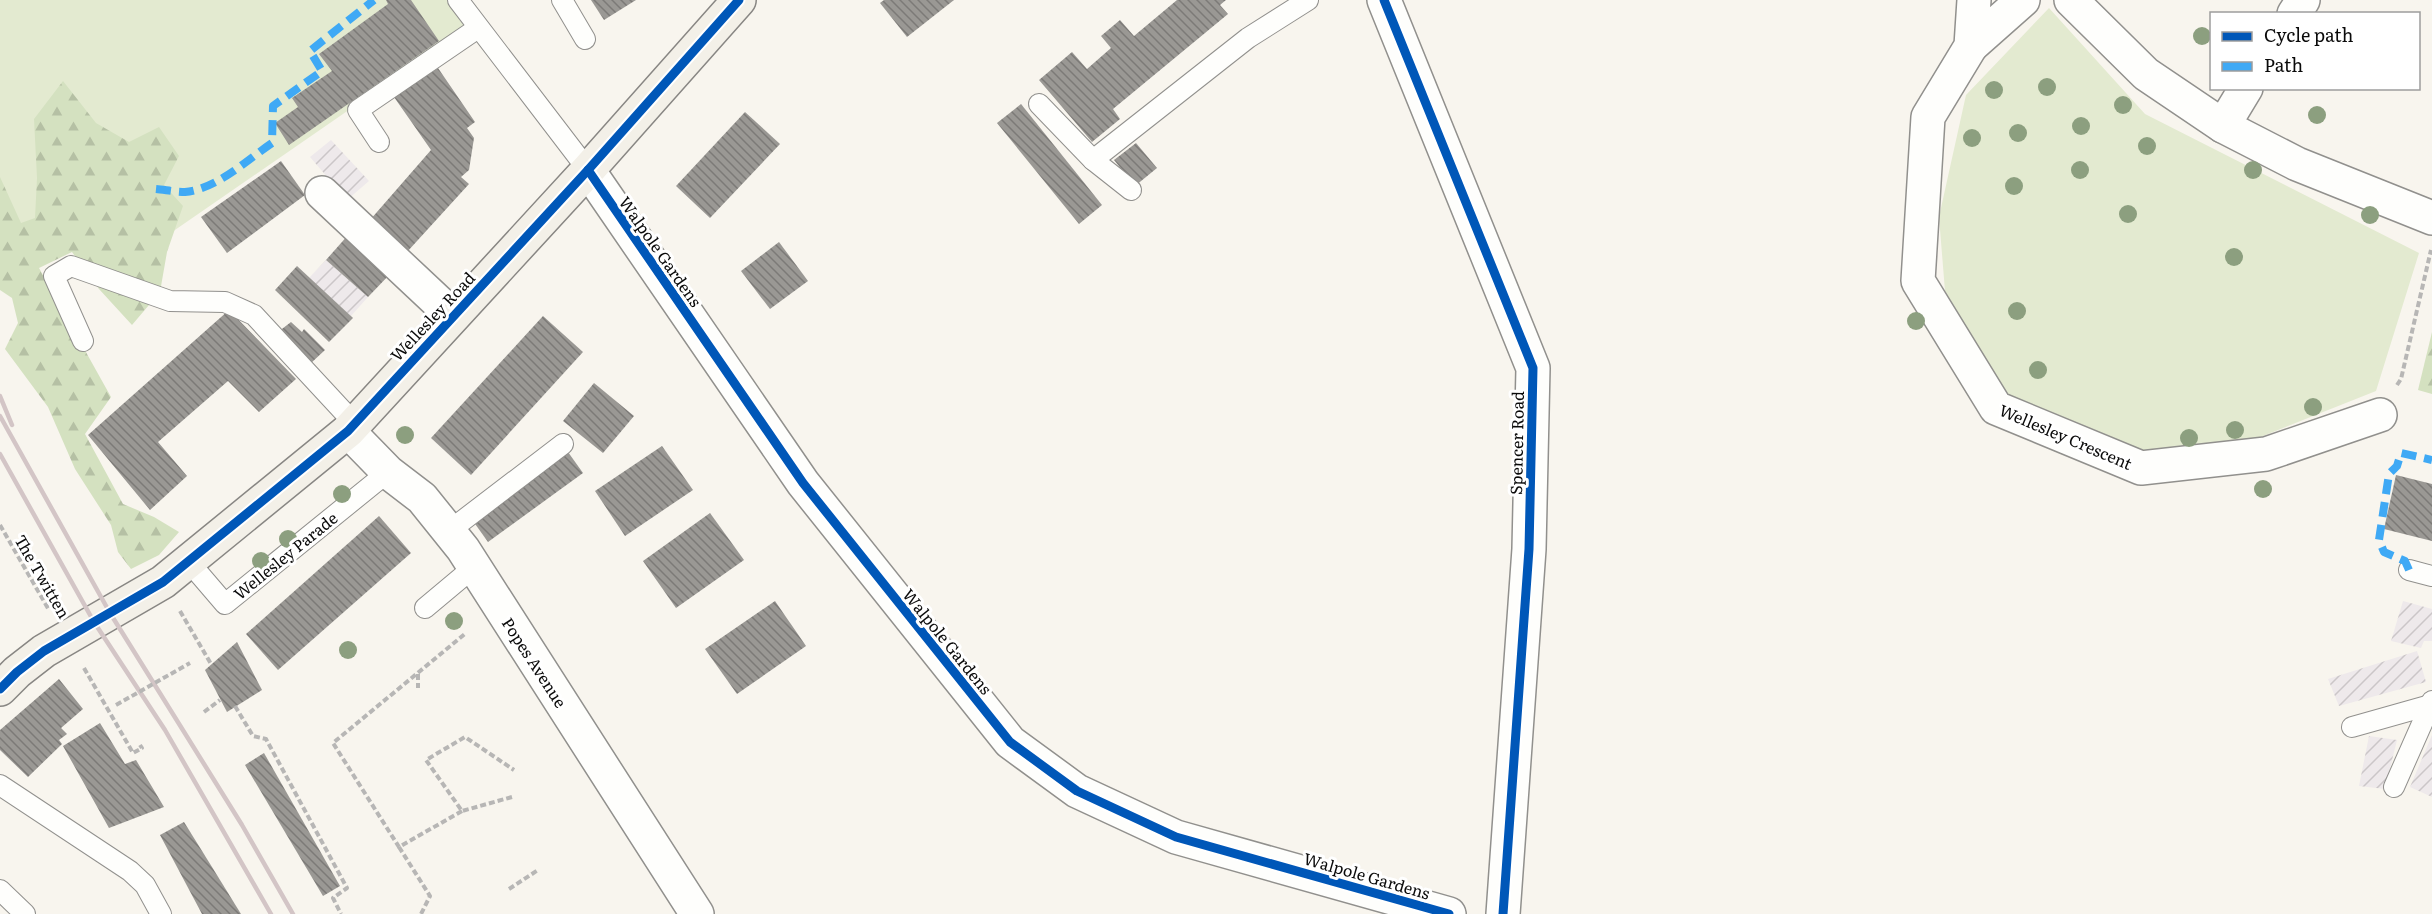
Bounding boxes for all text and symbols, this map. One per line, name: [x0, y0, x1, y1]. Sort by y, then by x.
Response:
legend: [2210, 12, 2420, 90]
text: Cycle path: [2264, 21, 2353, 48]
text: Path: [2264, 51, 2303, 78]
street label: Walpole Gardens: [614, 191, 708, 311]
street label: Wellesley Road: [384, 266, 480, 366]
street label: Spencer Road: [1503, 391, 1529, 495]
street label: Wellesley Crescent: [1996, 397, 2137, 475]
street label: Wellesley Parade: [228, 505, 342, 605]
street label: The Twitten: [9, 530, 77, 623]
street label: Walpole Gardens: [898, 583, 998, 699]
street label: Popes Avenue: [497, 612, 573, 712]
street label: Walpole Gardens: [1301, 846, 1433, 904]

